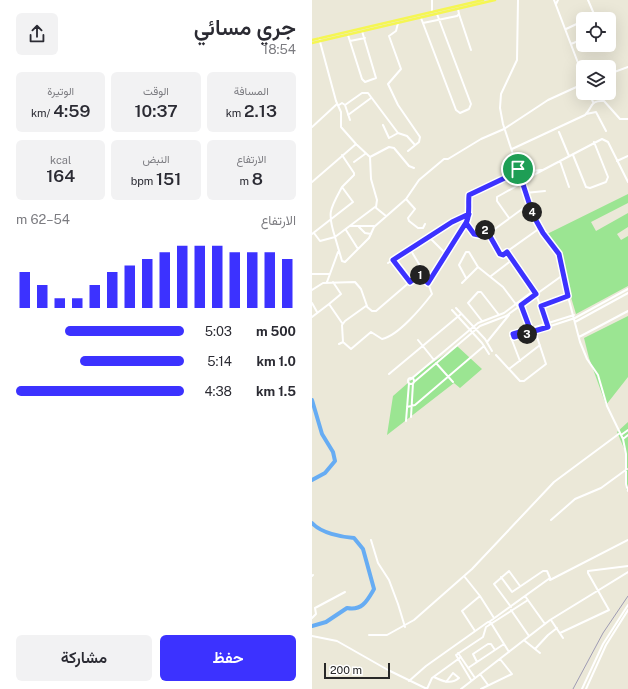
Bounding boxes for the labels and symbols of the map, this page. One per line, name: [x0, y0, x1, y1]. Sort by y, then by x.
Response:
pin: [501, 152, 535, 186]
pin: 4: [522, 202, 542, 222]
pin: 2: [475, 220, 495, 240]
pin: 1: [410, 265, 430, 285]
pin: 3: [517, 324, 537, 344]
scale bar: [324, 661, 390, 680]

